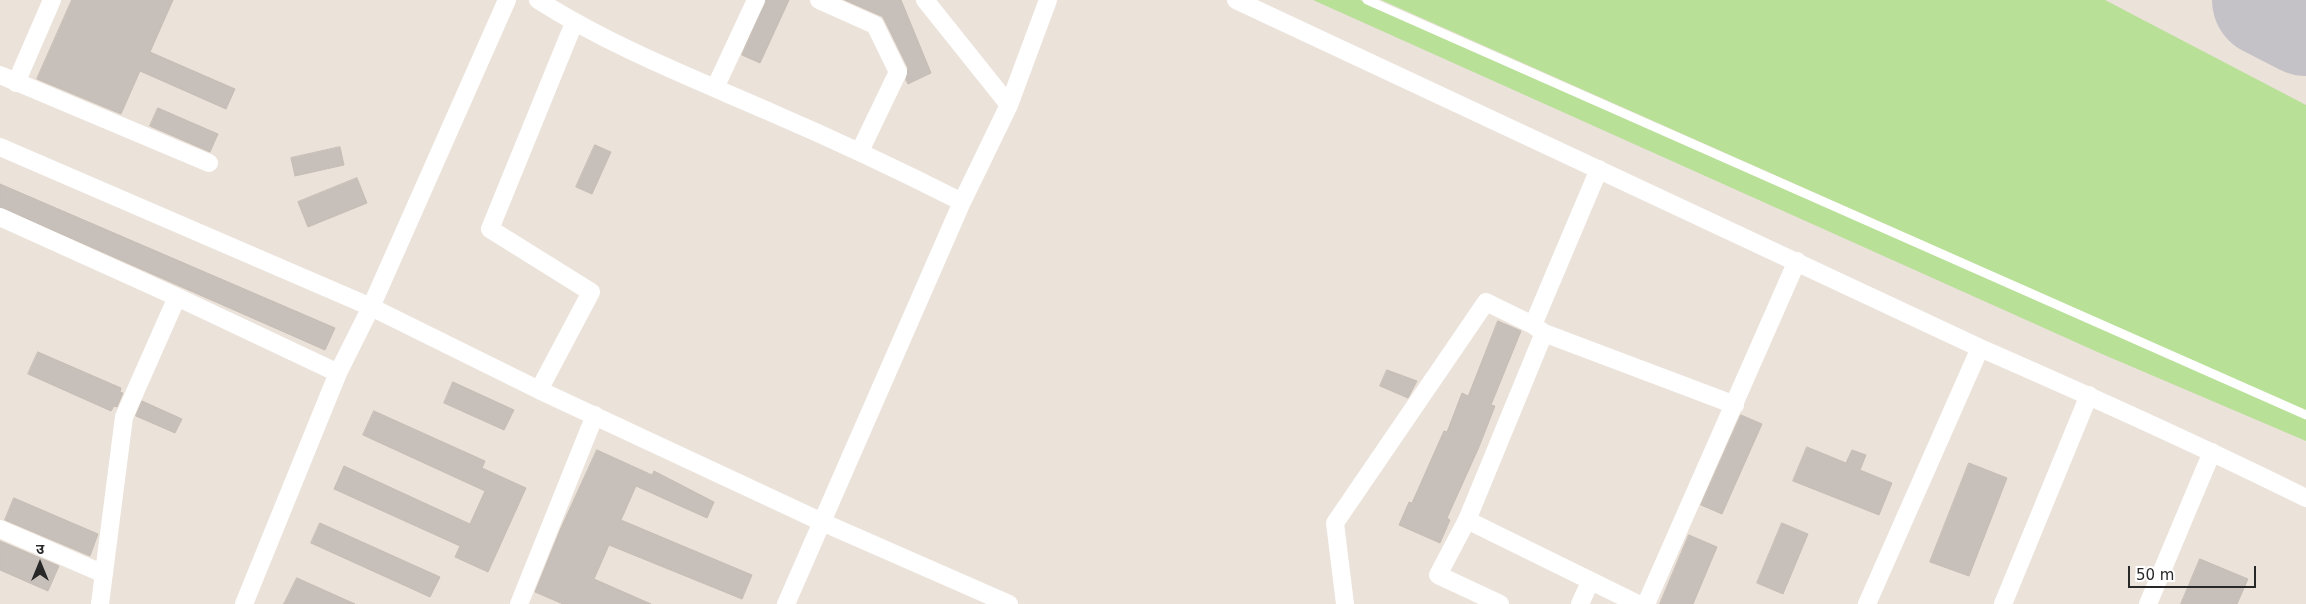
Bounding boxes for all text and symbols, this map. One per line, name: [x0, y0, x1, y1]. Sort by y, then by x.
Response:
north arrow: [15, 539, 65, 589]
text: उ: [36, 541, 44, 557]
scale bar: [2131, 556, 2258, 588]
text: 50 m: [2136, 566, 2174, 584]

